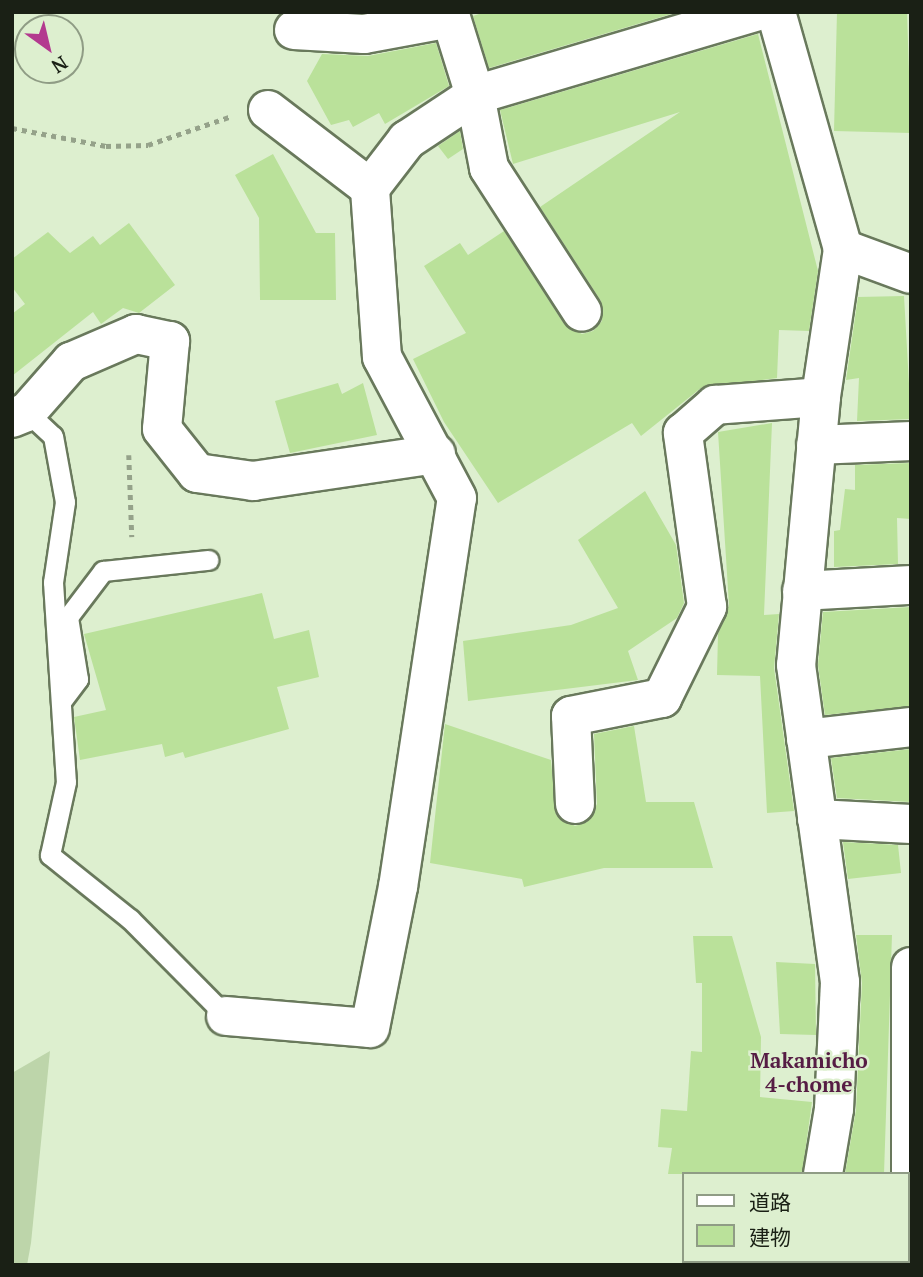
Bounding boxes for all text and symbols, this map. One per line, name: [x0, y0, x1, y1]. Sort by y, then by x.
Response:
north arrow: [14, 14, 84, 84]
text: N: [47, 51, 73, 80]
district label: Makamicho 4-chome: [750, 1047, 868, 1097]
legend: [682, 1172, 909, 1263]
text: 道路: [749, 1188, 791, 1216]
text: 建物: [749, 1223, 791, 1251]

